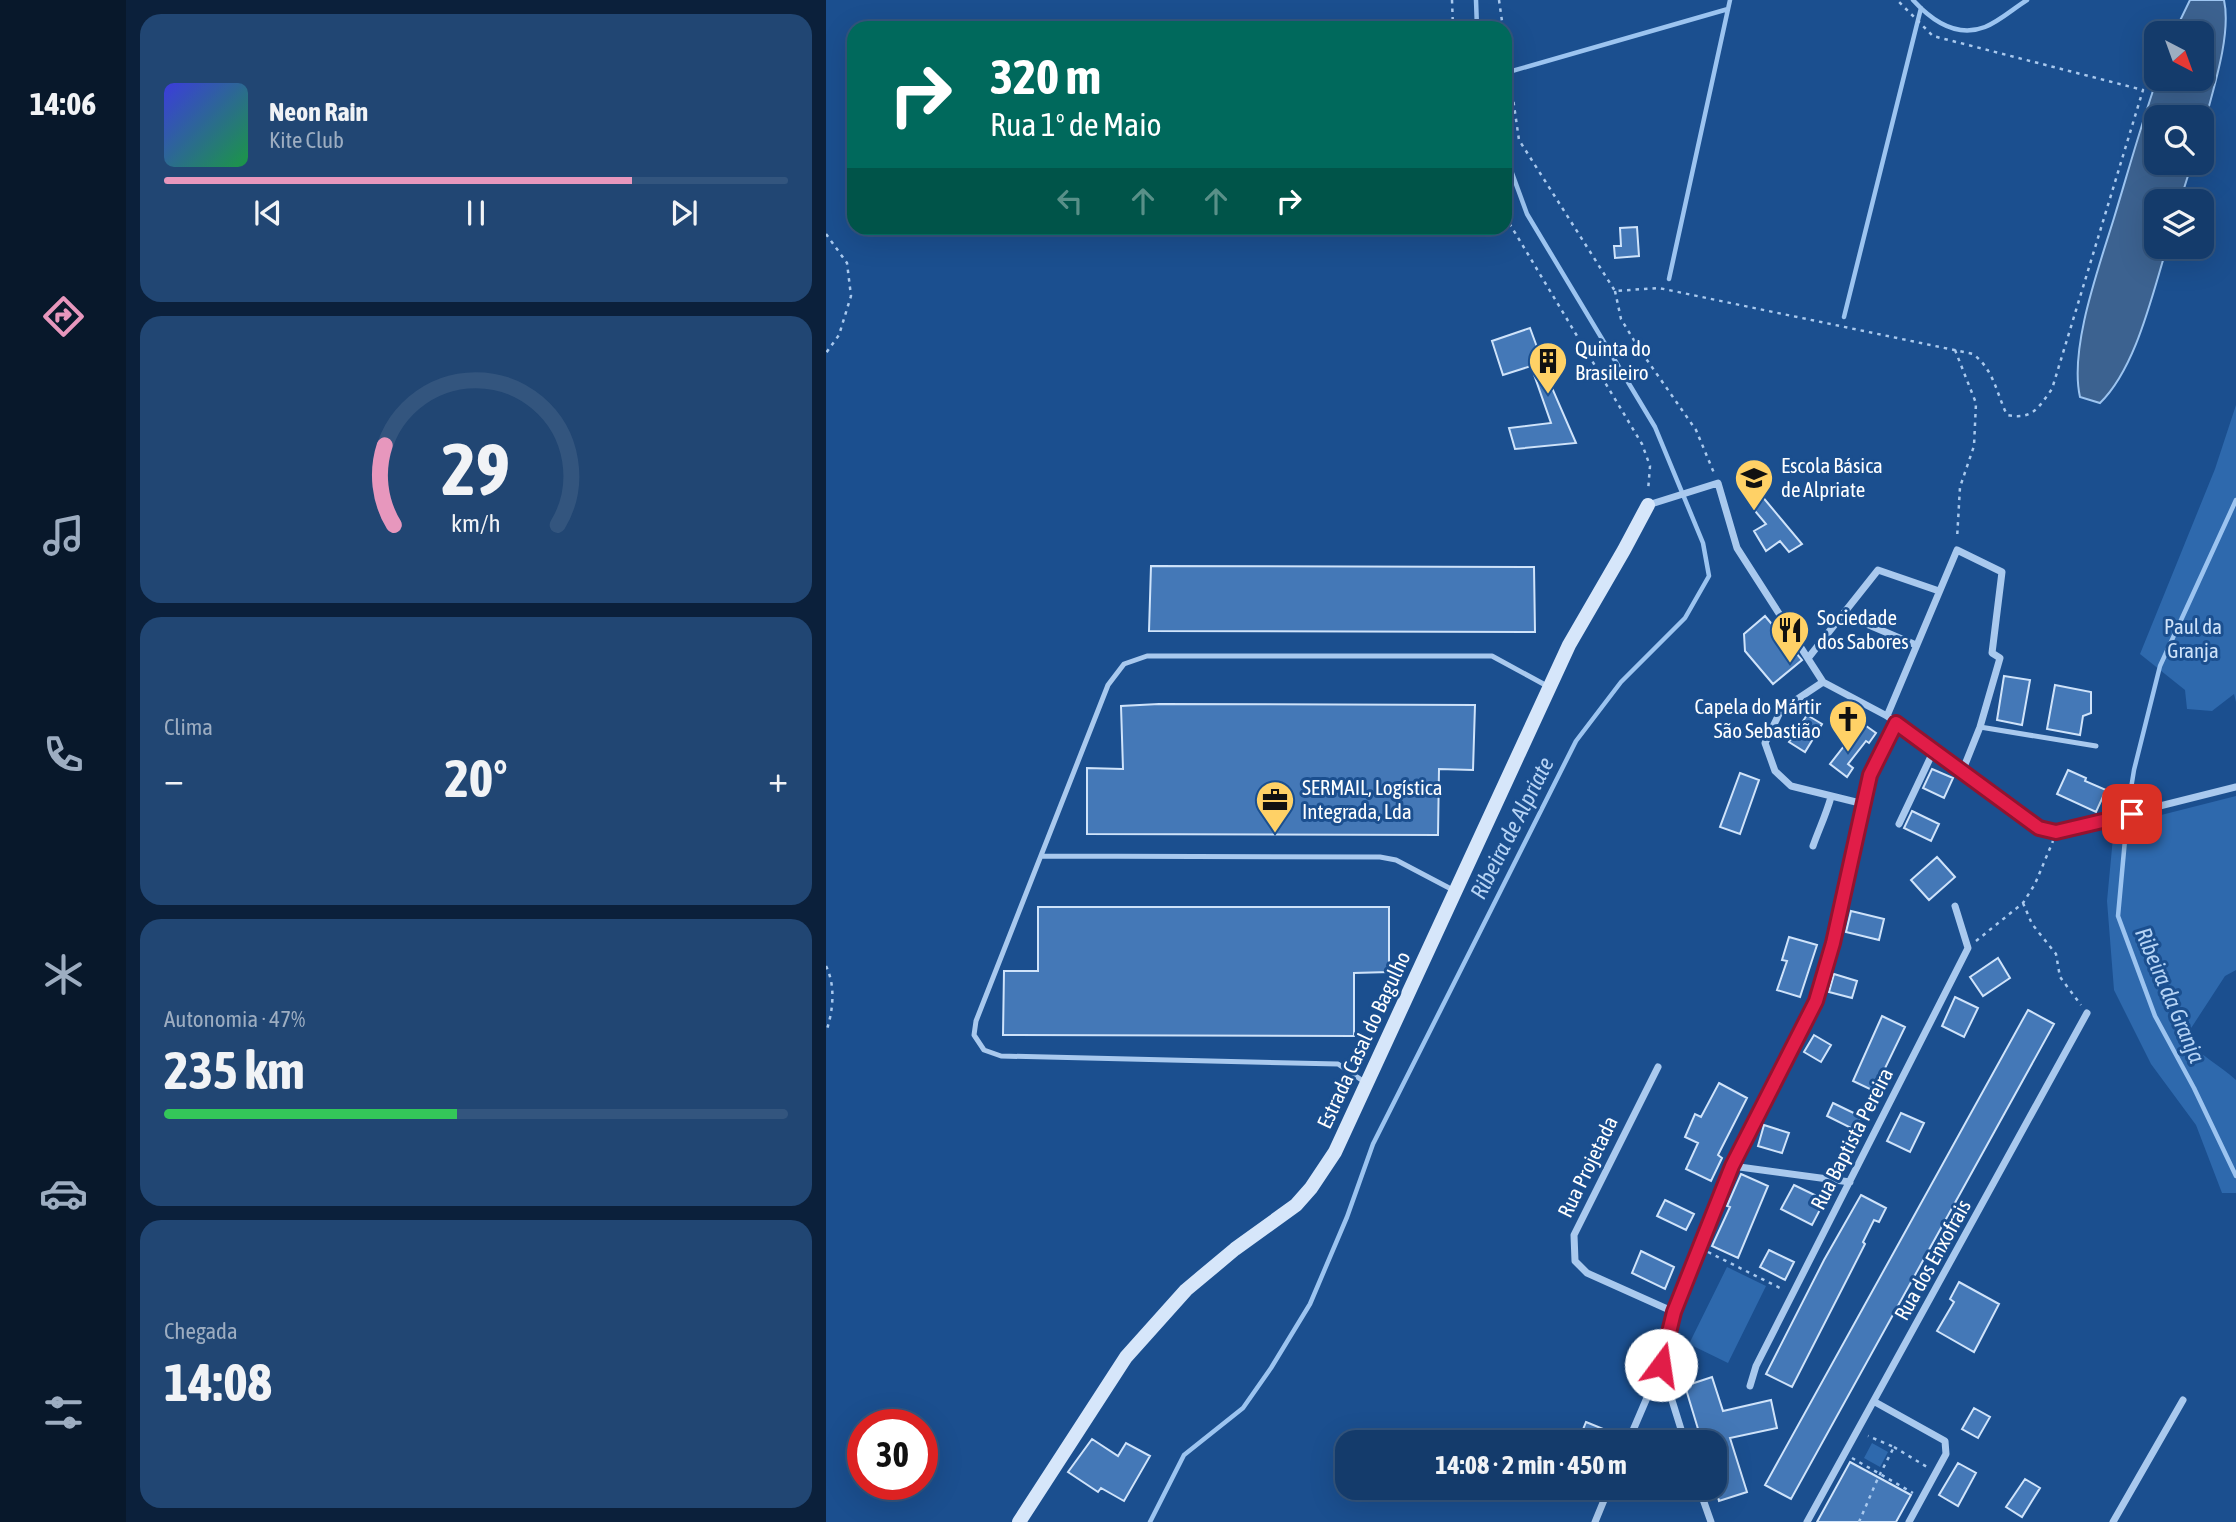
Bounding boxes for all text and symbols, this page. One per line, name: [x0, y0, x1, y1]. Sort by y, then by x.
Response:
north arrow: [2144, 21, 2214, 91]
map controls: [2144, 21, 2214, 259]
text: 320 m: [990, 48, 1101, 104]
icon: right: [875, 49, 966, 140]
text: 14:06: [30, 85, 96, 122]
text: Neon Rain: [269, 97, 368, 127]
button: search: [2144, 105, 2214, 175]
text: Rua 1º de Maio: [990, 106, 1162, 143]
text: Kite Club: [269, 127, 344, 153]
icon: left: [1051, 182, 1089, 220]
icon: ahead: [1124, 182, 1162, 220]
icon: ahead: [1197, 182, 1235, 220]
icon: right: [1270, 182, 1308, 220]
button: layers: [2144, 189, 2214, 259]
icon: previous: [249, 194, 287, 232]
icon: pause: [457, 194, 495, 232]
icon: next: [665, 194, 703, 232]
icon: directions: [39, 292, 88, 341]
place label: Quinta do Brasileiro: [1575, 336, 1651, 384]
building icon: Quinta do Brasileiro: [1527, 340, 1569, 395]
text: 29: [442, 428, 510, 511]
place label: Escola Básica de Alpriate: [1781, 453, 1883, 501]
school or university icon: Escola Básica de Alpriate: [1733, 457, 1775, 512]
text: km/h: [451, 509, 501, 537]
icon: music: [39, 511, 88, 560]
place label: Sociedade dos Sabores: [1817, 605, 1909, 653]
restaurant icon: Sociedade dos Sabores: [1769, 609, 1811, 664]
park label: Paul da Granja: [2164, 614, 2222, 662]
place label: Capela do Mártir São Sebastião: [1694, 694, 1822, 742]
church icon: Capela do Mártir São Sebastião: [1827, 698, 1869, 753]
text: Clima: [164, 714, 213, 740]
icon: phone: [39, 730, 88, 779]
text: 20°: [444, 748, 508, 808]
water label: Ribeira de Alpriate: [1465, 753, 1559, 903]
text: −: [164, 757, 184, 800]
text: +: [768, 757, 788, 800]
place label: SERMAIL, Logística Integrada, Lda: [1302, 775, 1442, 823]
office icon: SERMAIL, Logística Integrada, Lda: [1254, 779, 1296, 834]
pin: [2102, 784, 2162, 844]
icon: arrive: [2113, 795, 2151, 833]
water label: Ribeira da Granja: [2130, 924, 2210, 1067]
street label: Estrada Casal do Bagulho: [1312, 947, 1415, 1132]
icon: climate: [39, 950, 88, 999]
text: Autonomia · 47%: [164, 1006, 305, 1032]
text: 235 km: [164, 1040, 305, 1100]
street label: Rua Baptista Pereira: [1805, 1064, 1897, 1213]
street label: Rua Projetada: [1552, 1112, 1622, 1221]
icon: car: [39, 1169, 88, 1218]
street label: Rua dos Enxofrais: [1889, 1195, 1975, 1324]
text: Chegada: [164, 1318, 238, 1344]
position arrow: [1624, 1328, 1698, 1402]
text: 14:08: [164, 1352, 272, 1412]
icon: filters: [39, 1388, 88, 1437]
speed limit sign: 30: [847, 1409, 938, 1500]
text: 14:08 · 2 min · 450 m: [1435, 1450, 1627, 1480]

